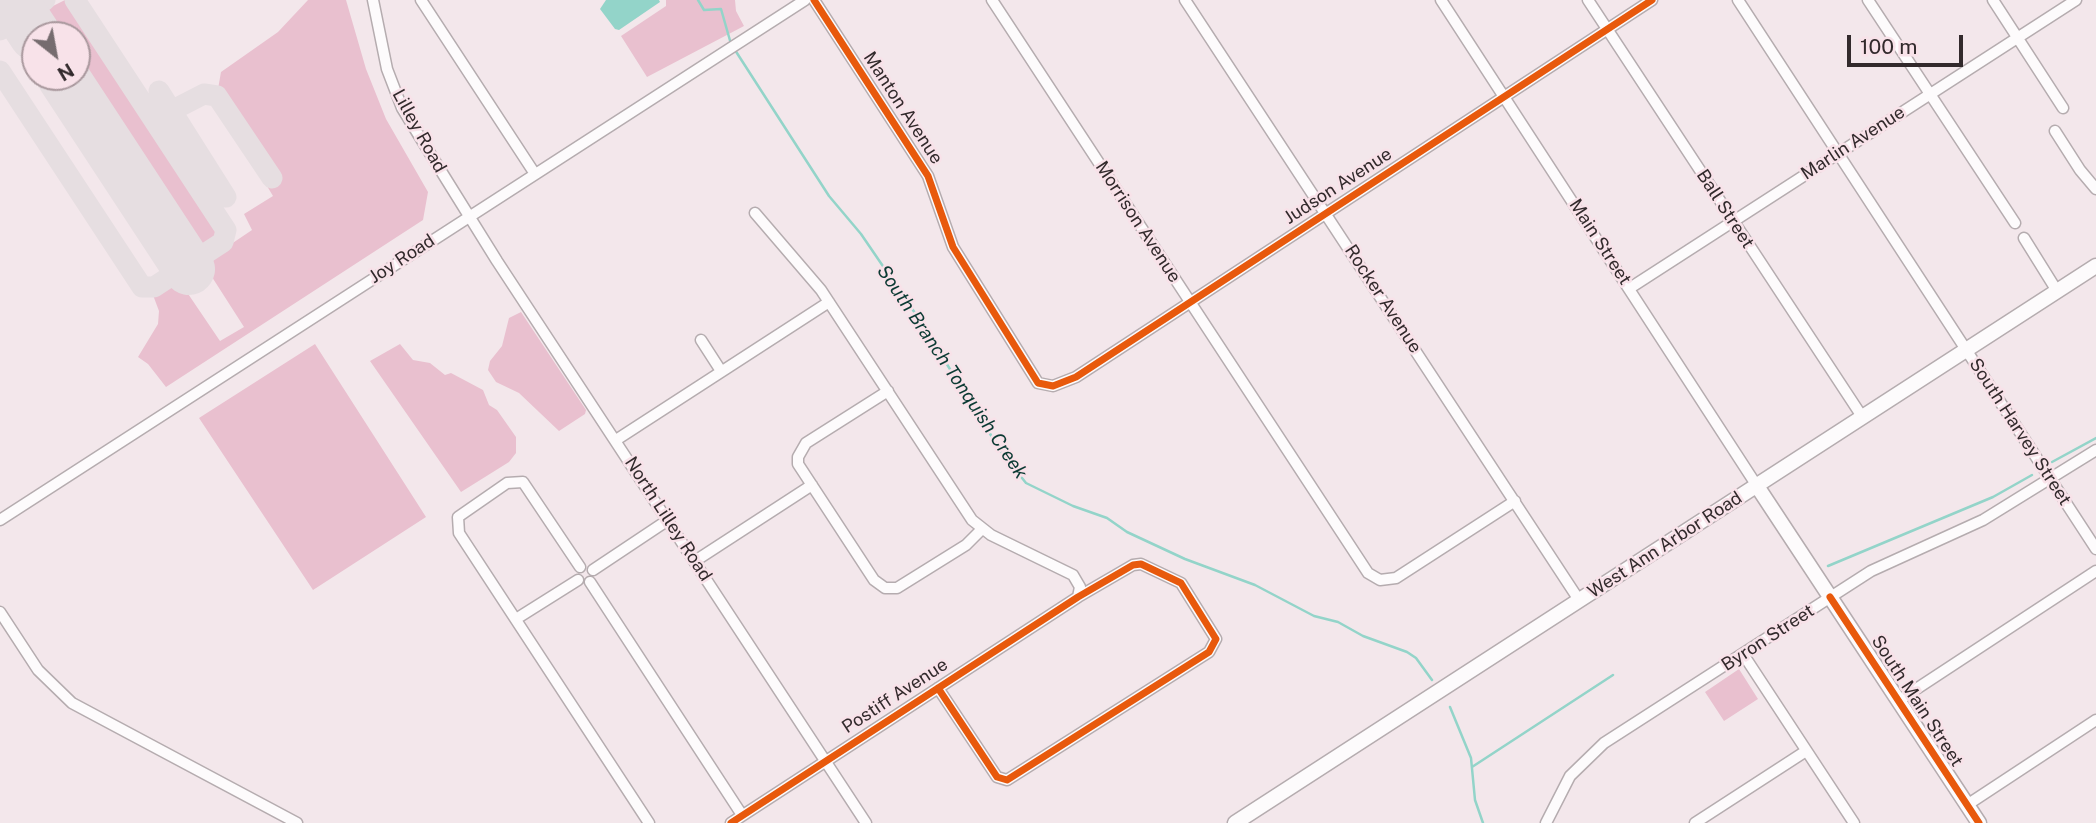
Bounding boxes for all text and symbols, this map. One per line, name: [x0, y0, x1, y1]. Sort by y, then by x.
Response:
north arrow: [21, 21, 91, 91]
scale bar: [1851, 21, 1966, 65]
text: 100 m: [1860, 34, 1917, 59]
street label: Manton Avenue: [859, 48, 947, 168]
text: N: [54, 59, 78, 86]
street label: Lilley Road: [387, 86, 451, 176]
street label: Marlin Avenue: [1797, 101, 1909, 185]
street label: Judson Avenue: [1280, 143, 1396, 229]
street label: Morrison Avenue: [1091, 157, 1185, 287]
street label: Ball Street: [1692, 166, 1758, 252]
street label: Main Street: [1564, 195, 1636, 289]
street label: Joy Road: [365, 230, 439, 288]
street label: Rocker Avenue: [1340, 241, 1426, 357]
water label: South Branch Tonquish Creek: [872, 261, 1032, 483]
street label: South Harvey Street: [1964, 354, 2076, 510]
street label: North Lilley Road: [620, 453, 716, 585]
street label: West Ann Arbor Road: [1584, 487, 1746, 603]
street label: Byron Street: [1718, 600, 1818, 676]
street label: South Main Street: [1867, 631, 1967, 771]
street label: Postiff Avenue: [838, 654, 952, 738]

